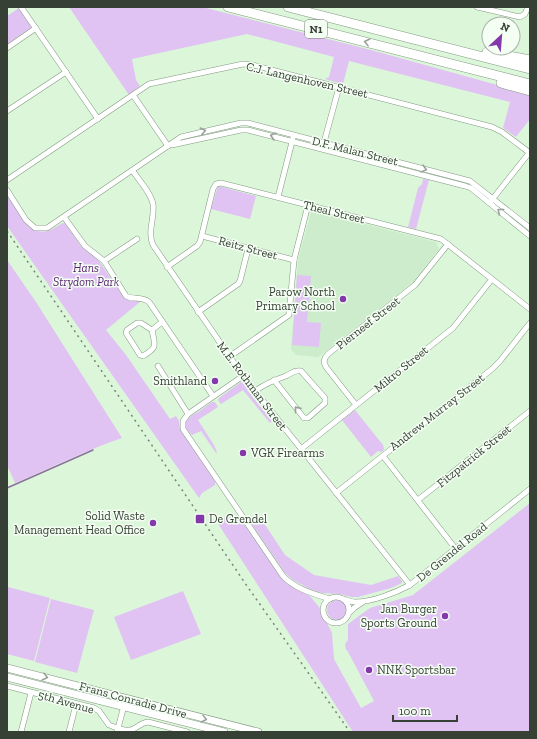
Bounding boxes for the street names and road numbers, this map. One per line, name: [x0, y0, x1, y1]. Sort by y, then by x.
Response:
road number: N1: [305, 20, 327, 38]
street label: C.J. Langenhoven Street: [245, 59, 370, 101]
street label: D.F. Malan Street: [310, 134, 400, 169]
street label: Theal Street: [302, 198, 367, 227]
street label: Reitz Street: [217, 233, 280, 263]
street label: Pierneef Street: [333, 293, 403, 352]
street label: M.E. Rothman Street: [214, 339, 290, 434]
street label: Mikro Street: [371, 343, 431, 395]
street label: Andrew Murray Street: [387, 370, 488, 453]
street label: Fitzpatrick Street: [434, 421, 514, 490]
street label: De Grendel Road: [414, 519, 490, 585]
street label: Frans Conradie Drive: [78, 679, 189, 721]
street label: 5th Avenue: [36, 687, 96, 717]

